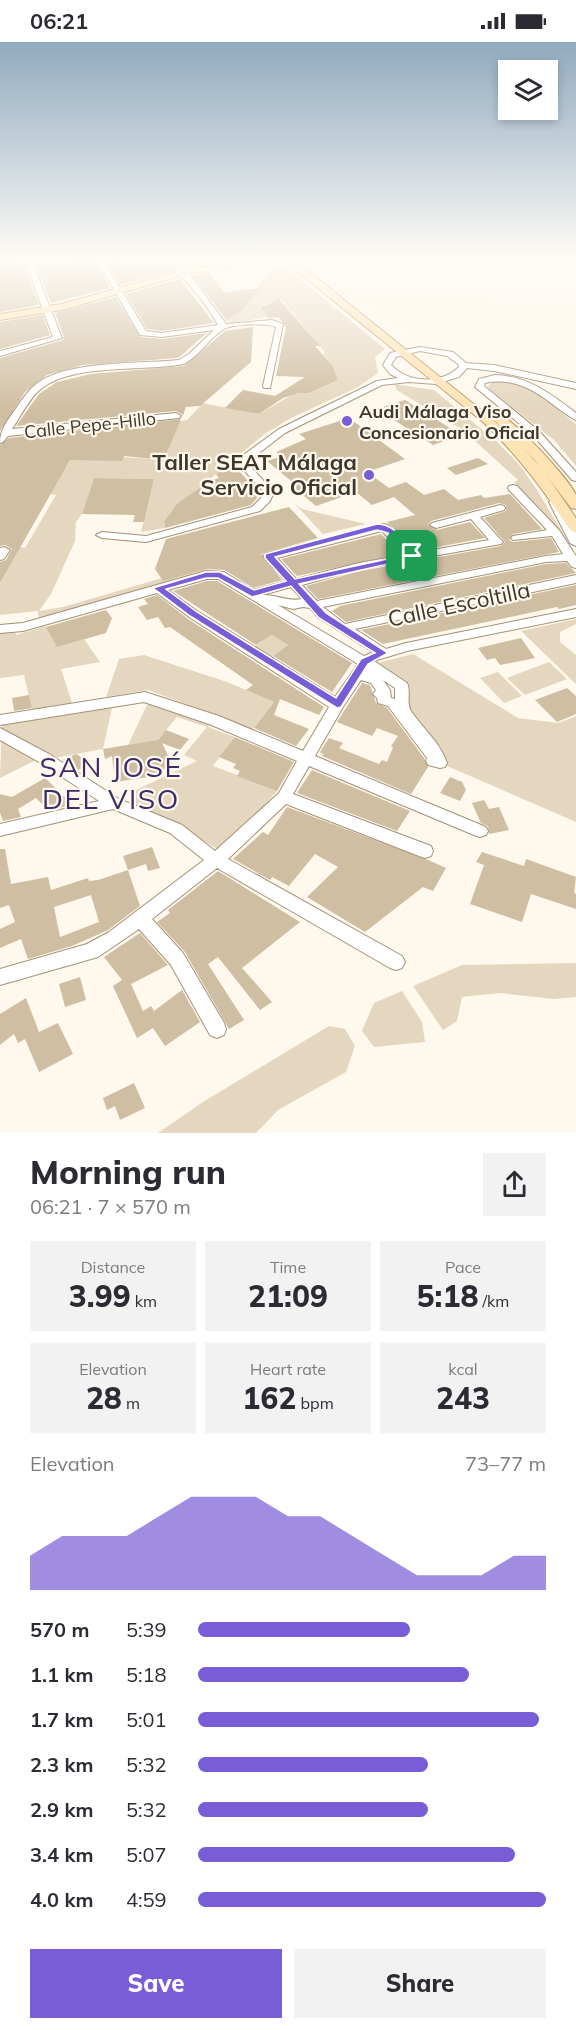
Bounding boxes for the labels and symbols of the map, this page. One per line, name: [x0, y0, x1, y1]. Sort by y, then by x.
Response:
place label: Audi Málaga Viso Concesionario Oficial: [359, 400, 540, 444]
street label: Calle Pepe-Hillo: [23, 407, 157, 443]
marker: Audi Málaga Viso Concesionario Oficial: [340, 414, 354, 428]
place label: Taller SEAT Málaga Servicio Oficial: [152, 448, 357, 501]
marker: Taller SEAT Málaga Servicio Oficial: [362, 468, 376, 482]
pin: [386, 530, 437, 581]
street label: Calle Escoltilla: [385, 575, 533, 633]
district label: SAN JOSÉ DEL VISO: [40, 749, 182, 816]

